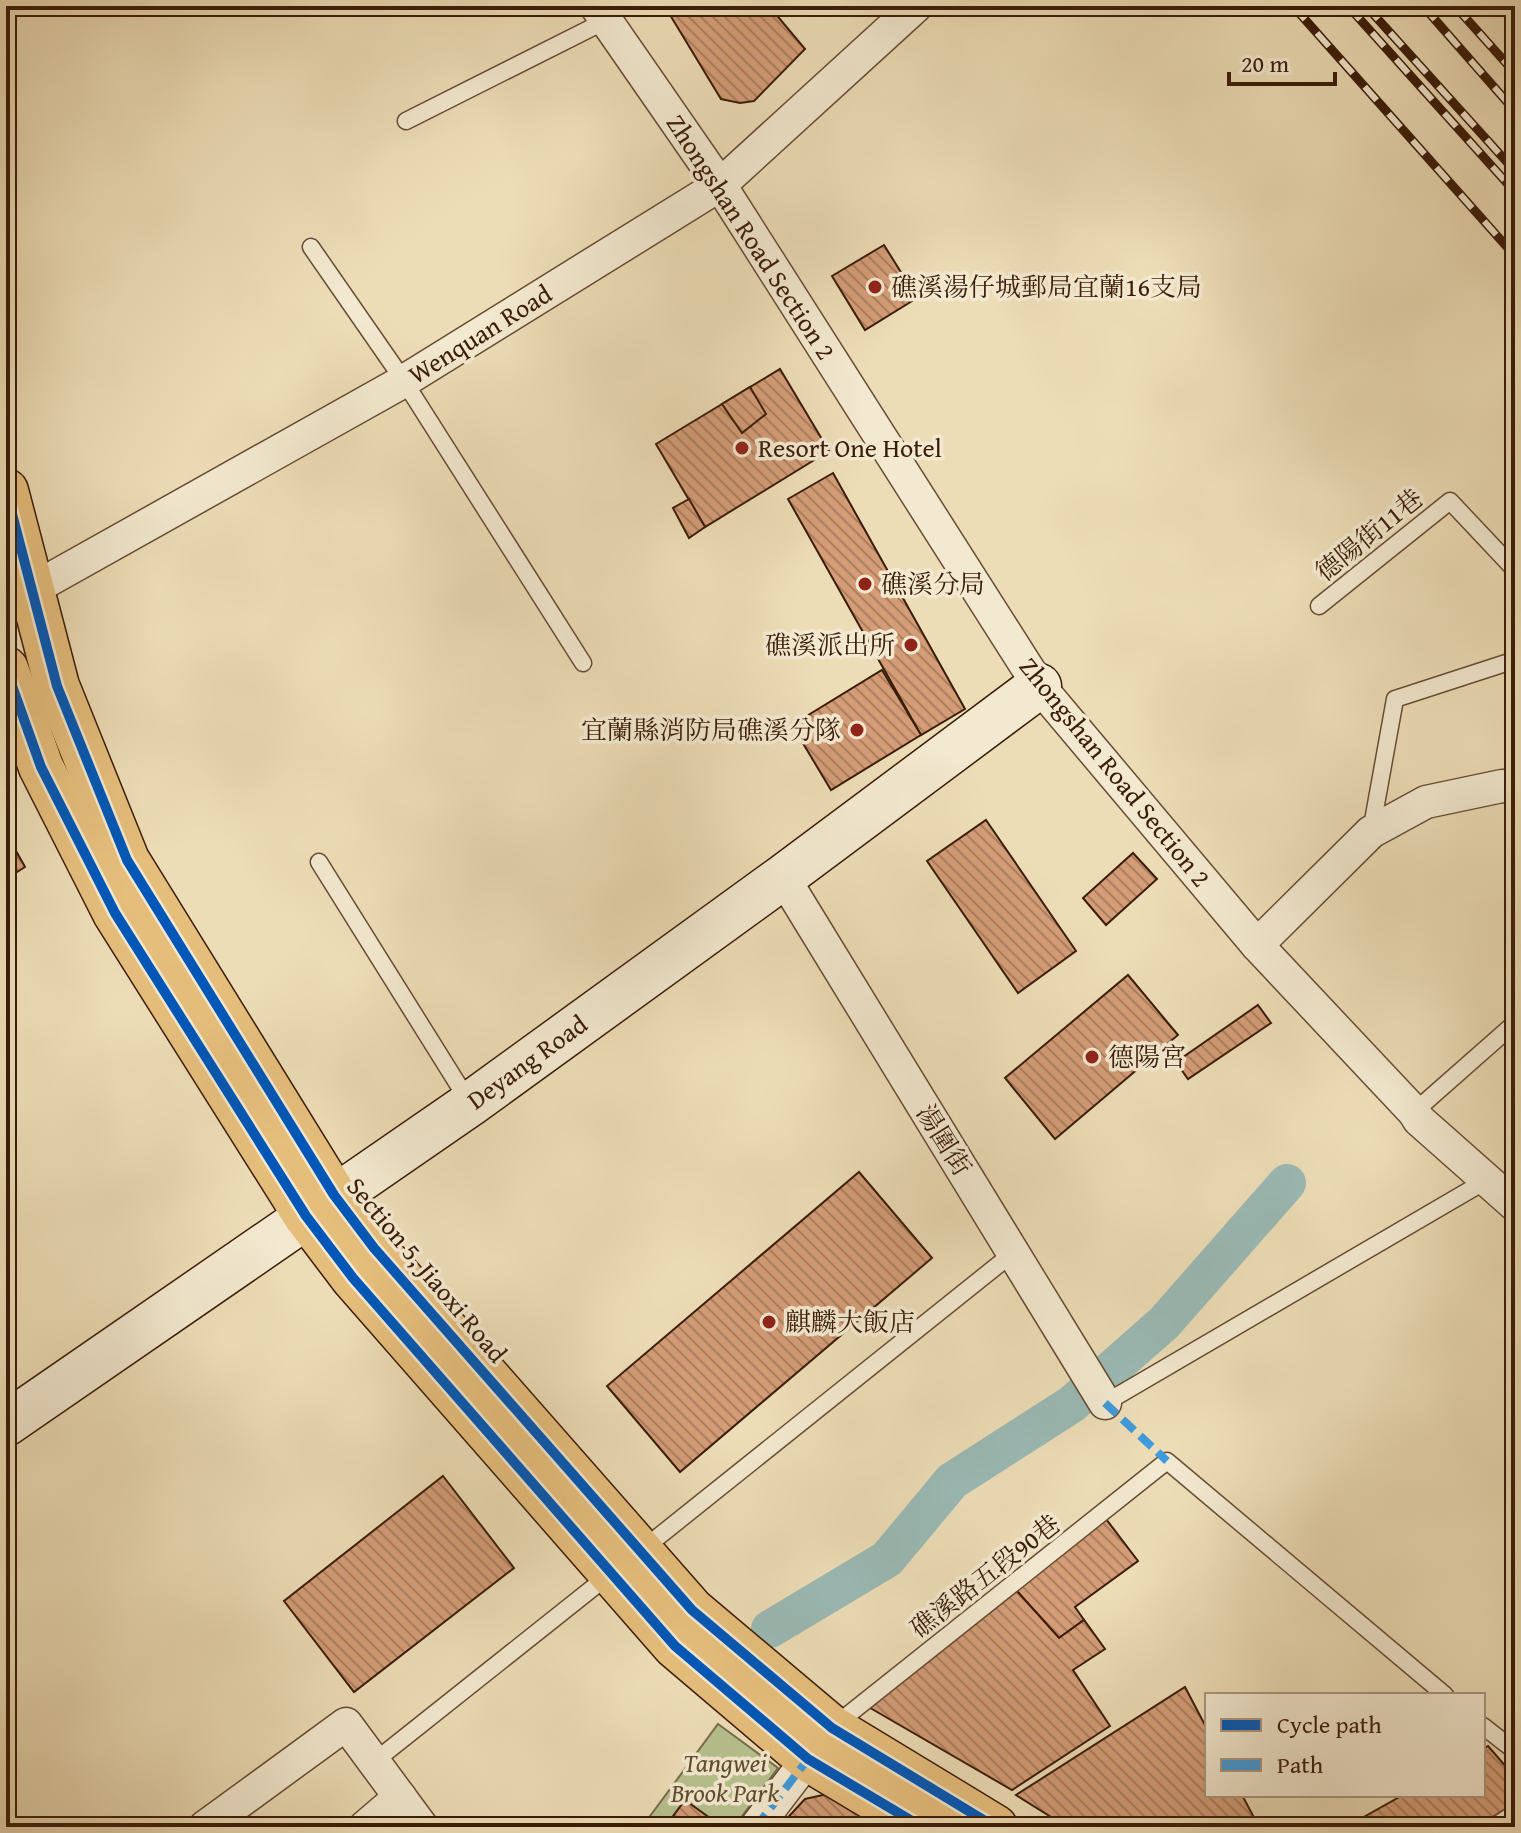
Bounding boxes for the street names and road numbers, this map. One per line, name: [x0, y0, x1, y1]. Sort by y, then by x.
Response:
street label: Zhongshan Road Section 2: [657, 106, 846, 367]
street label: Wenquan Road: [400, 274, 559, 393]
street label: 德陽街11巷: [1306, 479, 1431, 590]
street label: Zhongshan Road Section 2: [1010, 648, 1220, 895]
street label: Deyang Road: [458, 1004, 595, 1119]
street label: 湯圍街: [907, 1096, 982, 1183]
street label: Section 5, Jiaoxi Road: [338, 1168, 517, 1371]
street label: 礁溪路五段90巷: [901, 1505, 1068, 1647]

